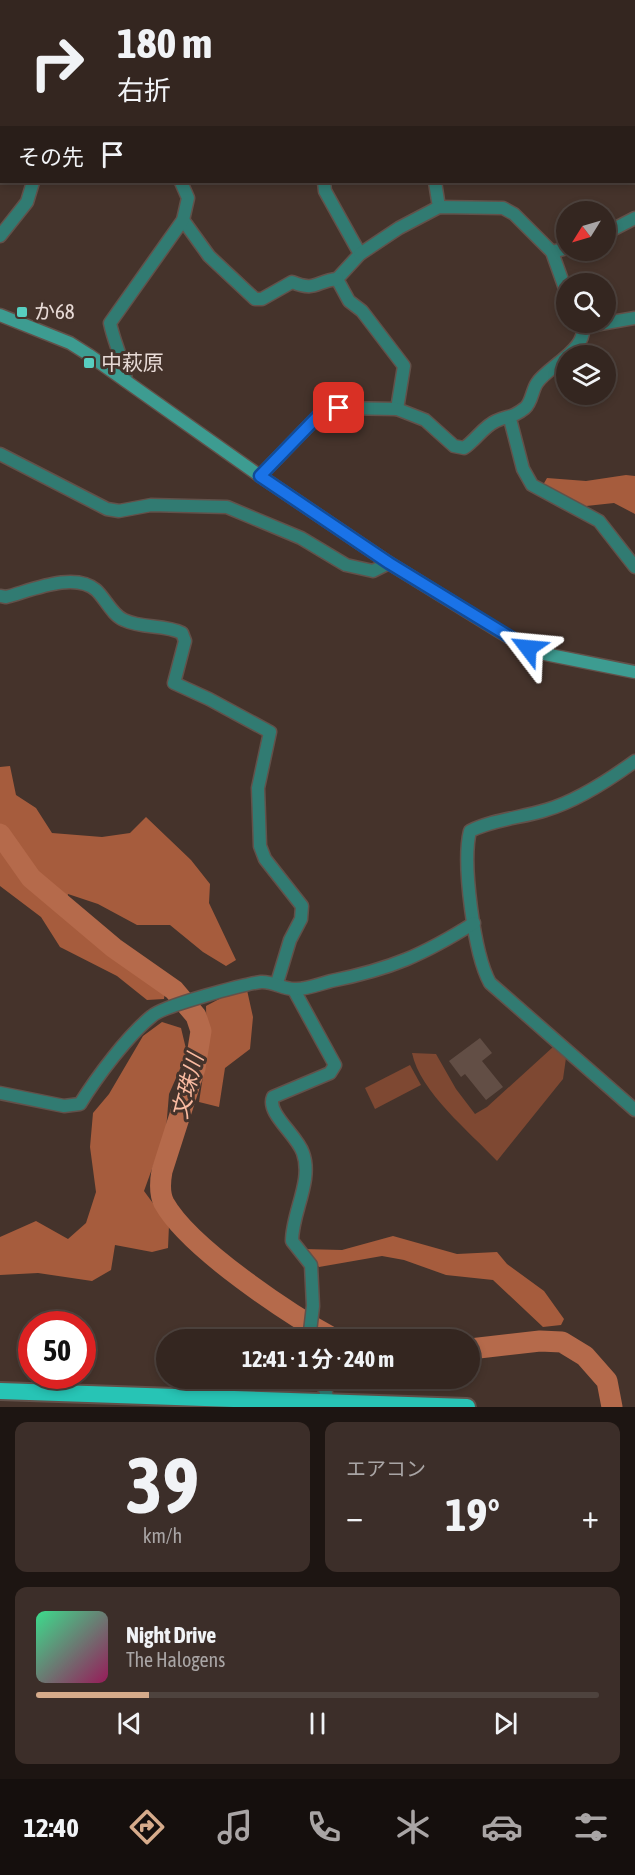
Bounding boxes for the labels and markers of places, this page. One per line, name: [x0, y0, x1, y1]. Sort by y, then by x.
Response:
place label: か68: [34, 299, 75, 323]
marker: か68: [15, 305, 29, 319]
place label: 中萩原: [101, 350, 164, 374]
marker: 中萩原: [82, 356, 96, 370]
pin: [313, 382, 364, 433]

